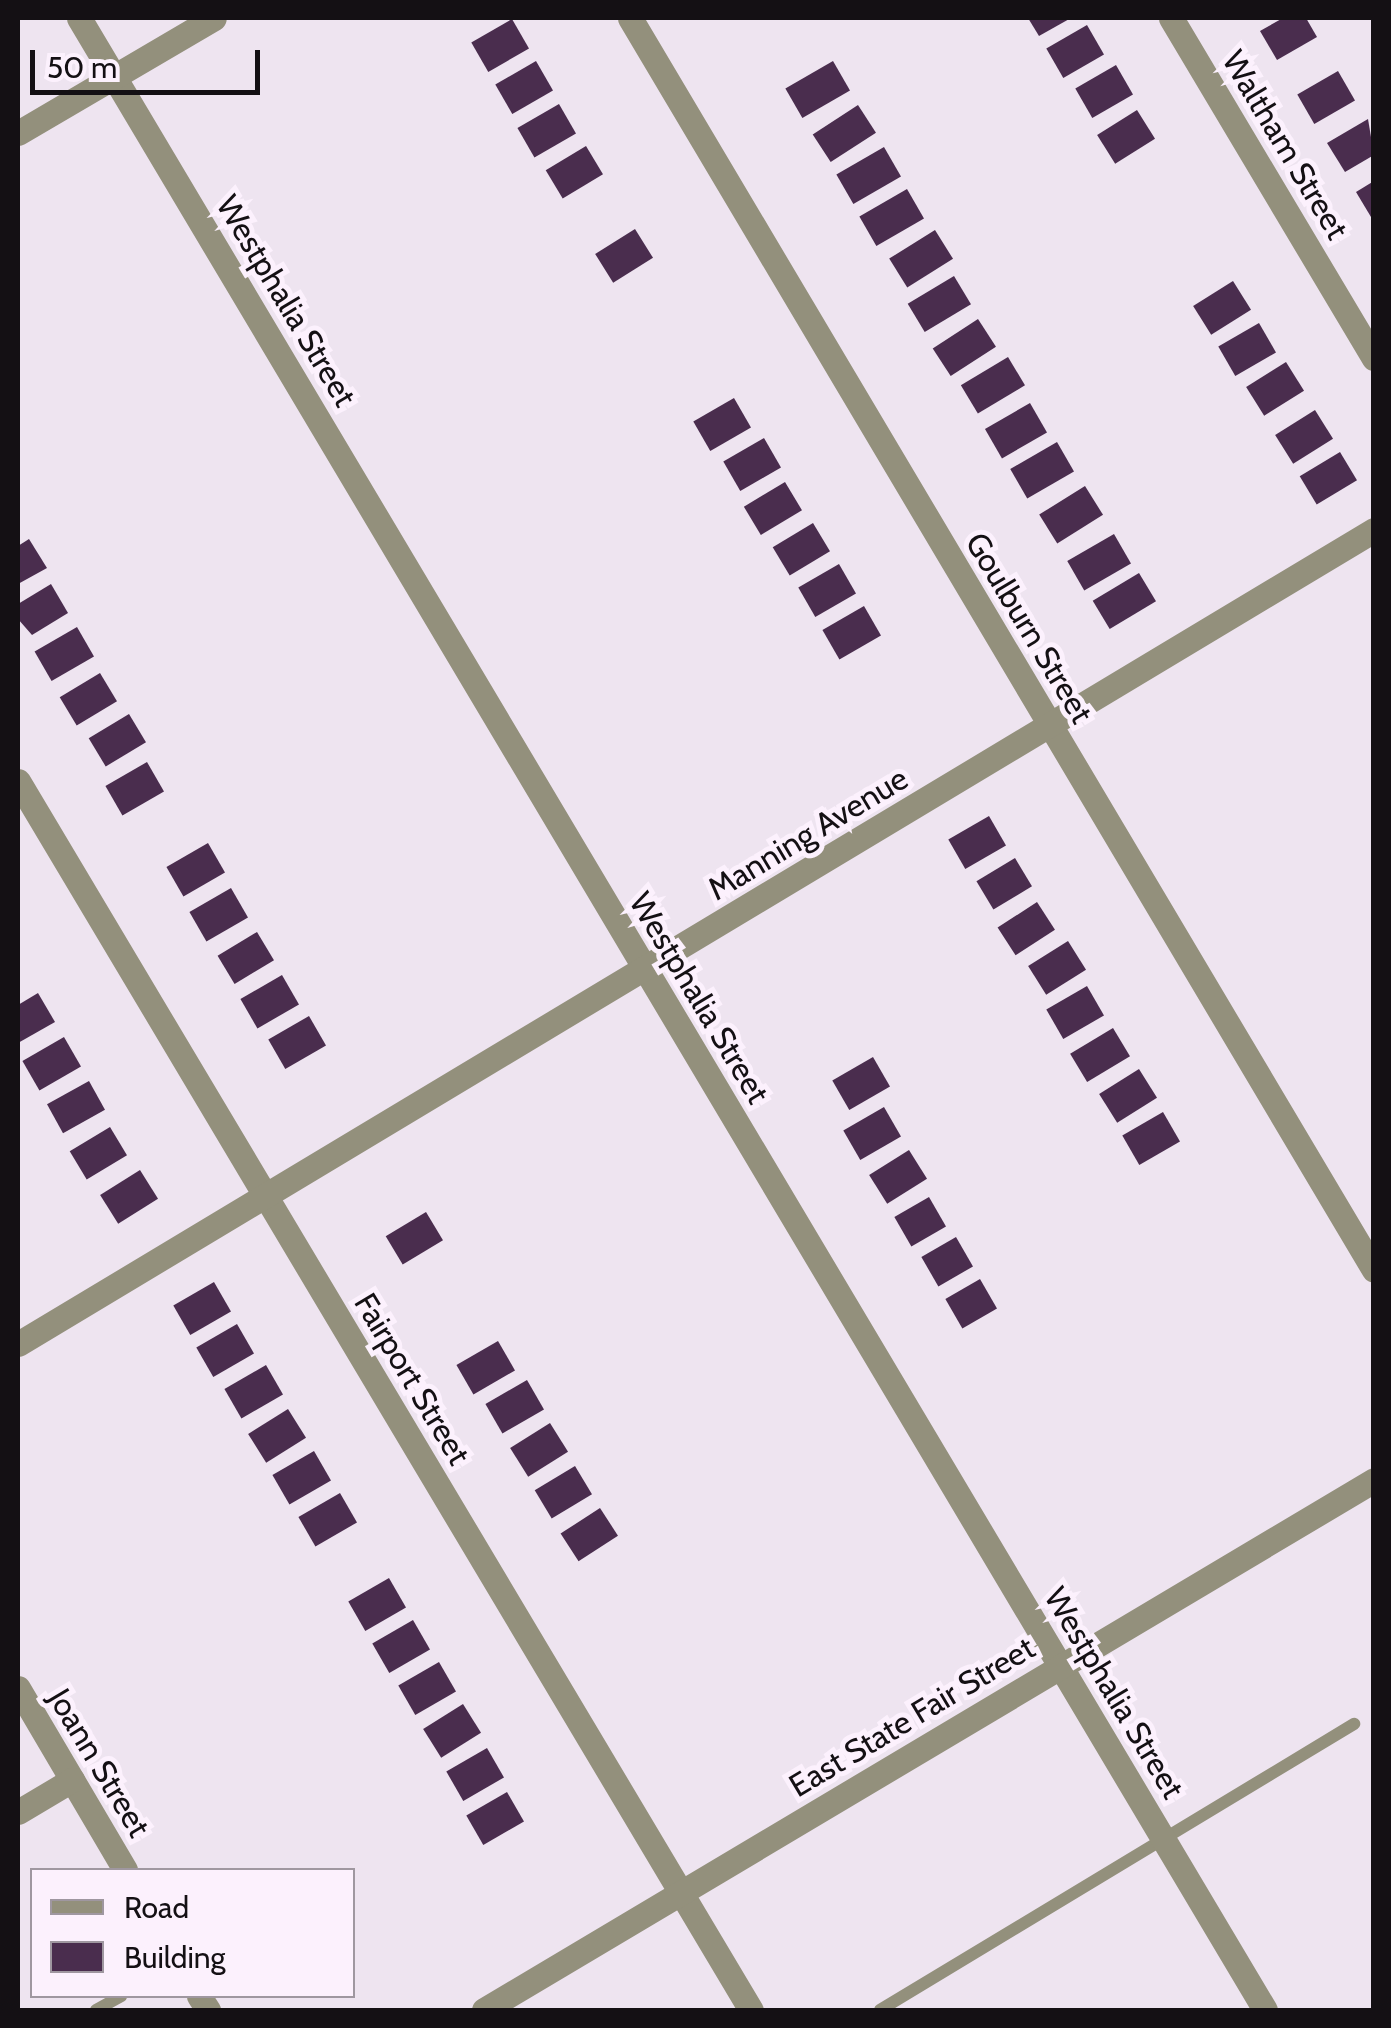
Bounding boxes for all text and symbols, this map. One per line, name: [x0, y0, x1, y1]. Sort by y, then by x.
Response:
scale bar: [35, 30, 265, 92]
street label: Waltham Street: [1214, 44, 1356, 246]
text: 50 m: [47, 49, 117, 86]
street label: Westphalia Street: [208, 189, 364, 413]
street label: Goulburn Street: [957, 526, 1101, 730]
street label: Manning Avenue: [701, 759, 915, 909]
street label: Westphalia Street: [621, 886, 777, 1110]
street label: Fairport Street: [346, 1286, 478, 1472]
street label: Westphalia Street: [1036, 1581, 1192, 1805]
street label: East State Fair Street: [782, 1629, 1042, 1805]
street label: Joann Street: [40, 1682, 158, 1844]
legend: [30, 1868, 355, 1998]
text: Road: [124, 1889, 189, 1926]
text: Building: [124, 1939, 226, 1976]

